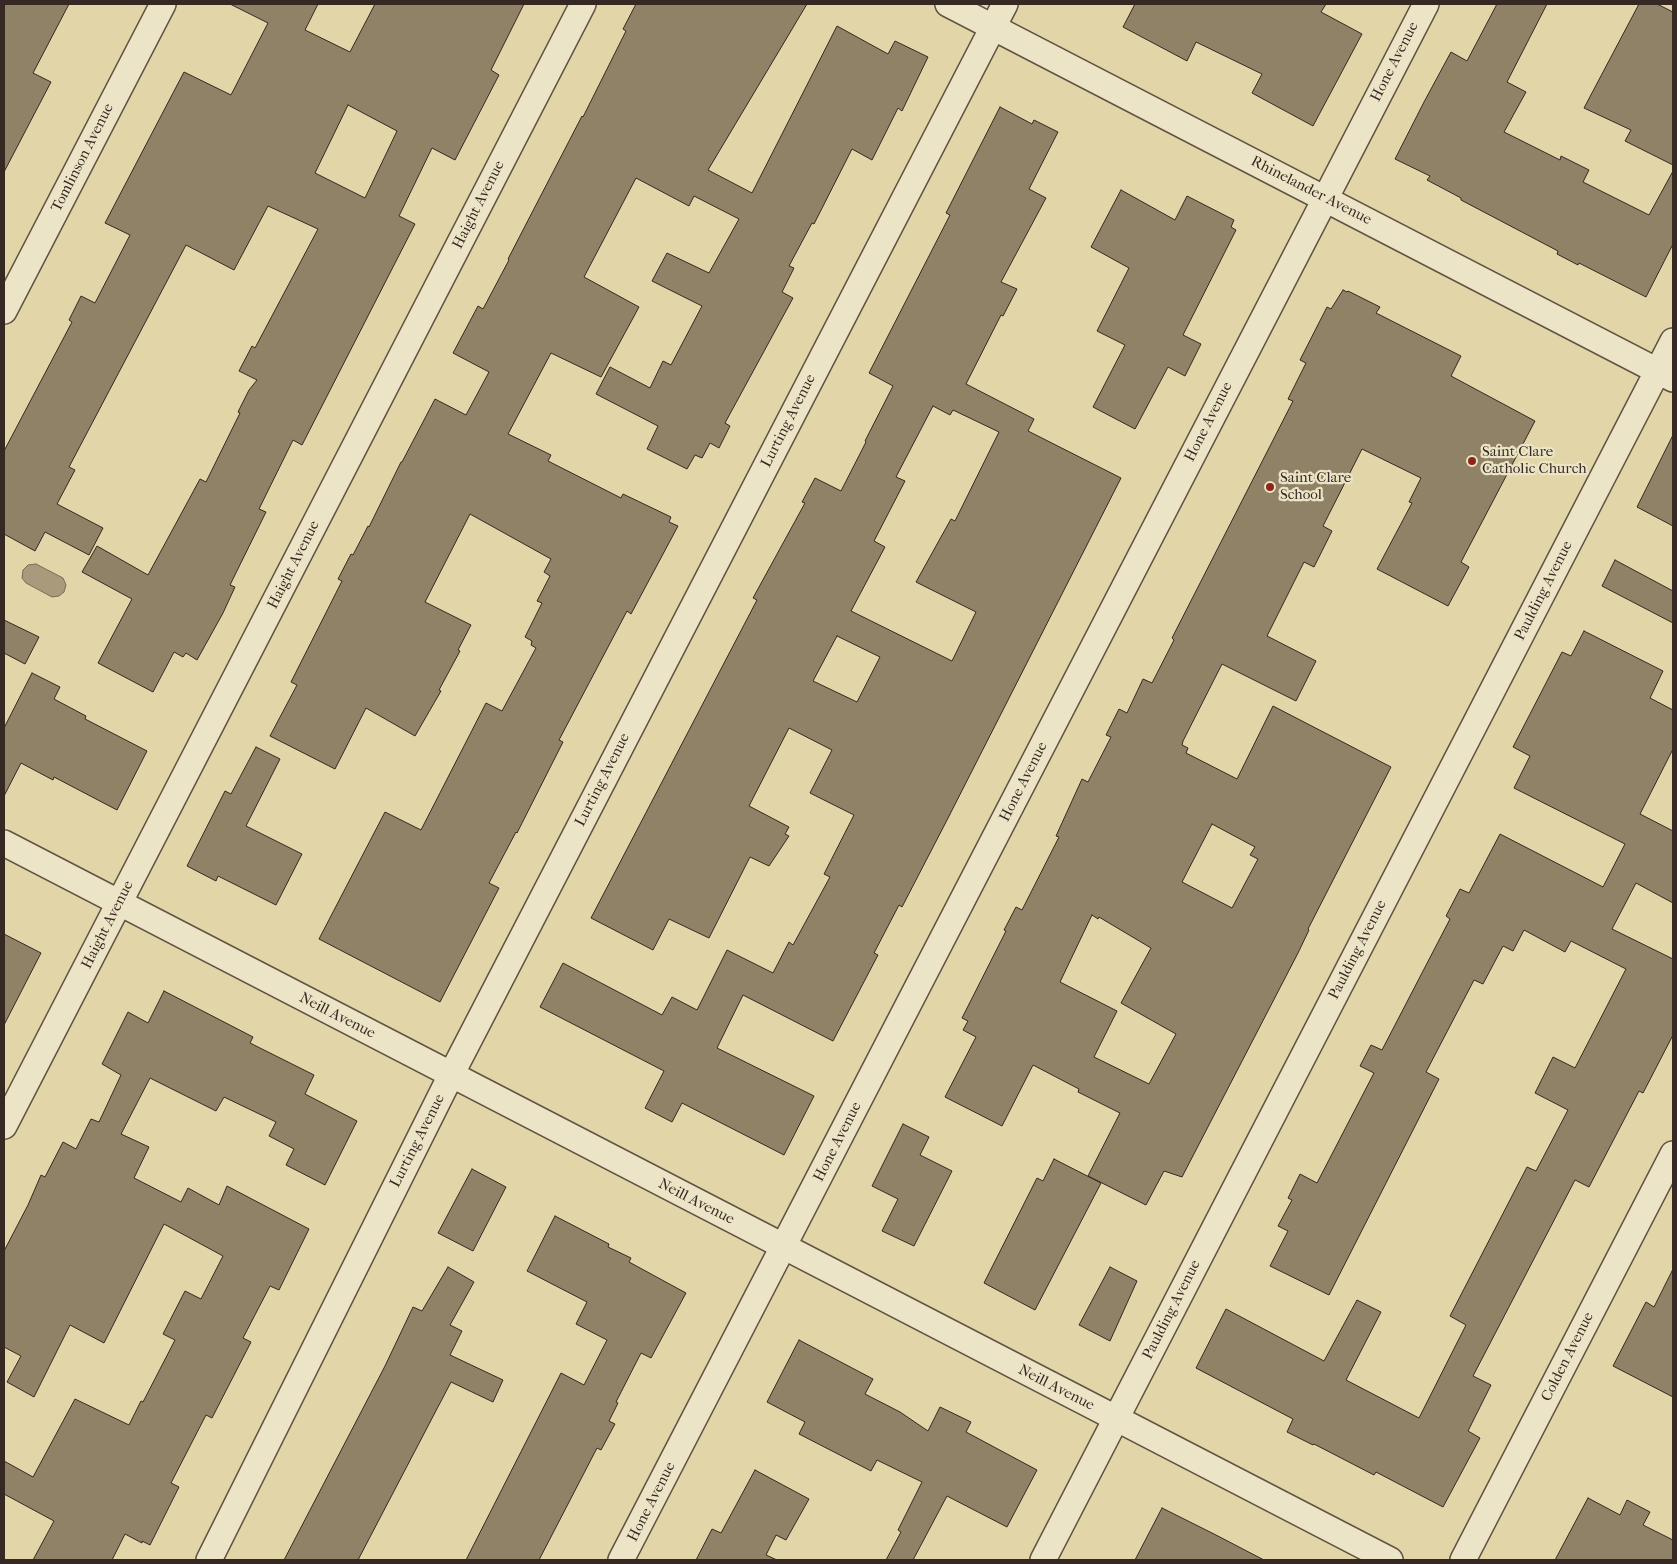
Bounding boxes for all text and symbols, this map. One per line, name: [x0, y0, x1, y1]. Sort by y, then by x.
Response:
street label: Hone Avenue: [1367, 19, 1423, 105]
street label: Tomlinson Avenue: [48, 101, 118, 215]
street label: Rhinelander Avenue: [1248, 153, 1374, 229]
street label: Haight Avenue: [449, 158, 509, 252]
street label: Lurting Avenue: [758, 371, 820, 471]
street label: Hone Avenue: [1181, 379, 1237, 465]
place label: Saint Clare Catholic Church: [1482, 443, 1587, 478]
marker: Saint Clare Catholic Church: [1466, 455, 1478, 467]
place label: Saint Clare School: [1280, 469, 1351, 504]
marker: Saint Clare School: [1264, 481, 1276, 493]
street label: Haight Avenue: [264, 518, 324, 612]
street label: Paulding Avenue: [1511, 538, 1577, 644]
street label: Lurting Avenue: [572, 730, 634, 830]
street label: Hone Avenue: [996, 739, 1052, 825]
street label: Haight Avenue: [78, 878, 138, 972]
street label: Paulding Avenue: [1325, 897, 1391, 1003]
street label: Neill Avenue: [296, 989, 378, 1043]
street label: Lurting Avenue: [387, 1091, 449, 1191]
street label: Hone Avenue: [810, 1099, 866, 1185]
street label: Neill Avenue: [655, 1175, 737, 1229]
street label: Paulding Avenue: [1139, 1257, 1205, 1363]
street label: Colden Avenue: [1538, 1309, 1598, 1405]
street label: Neill Avenue: [1015, 1361, 1097, 1415]
street label: Hone Avenue: [624, 1459, 680, 1545]

